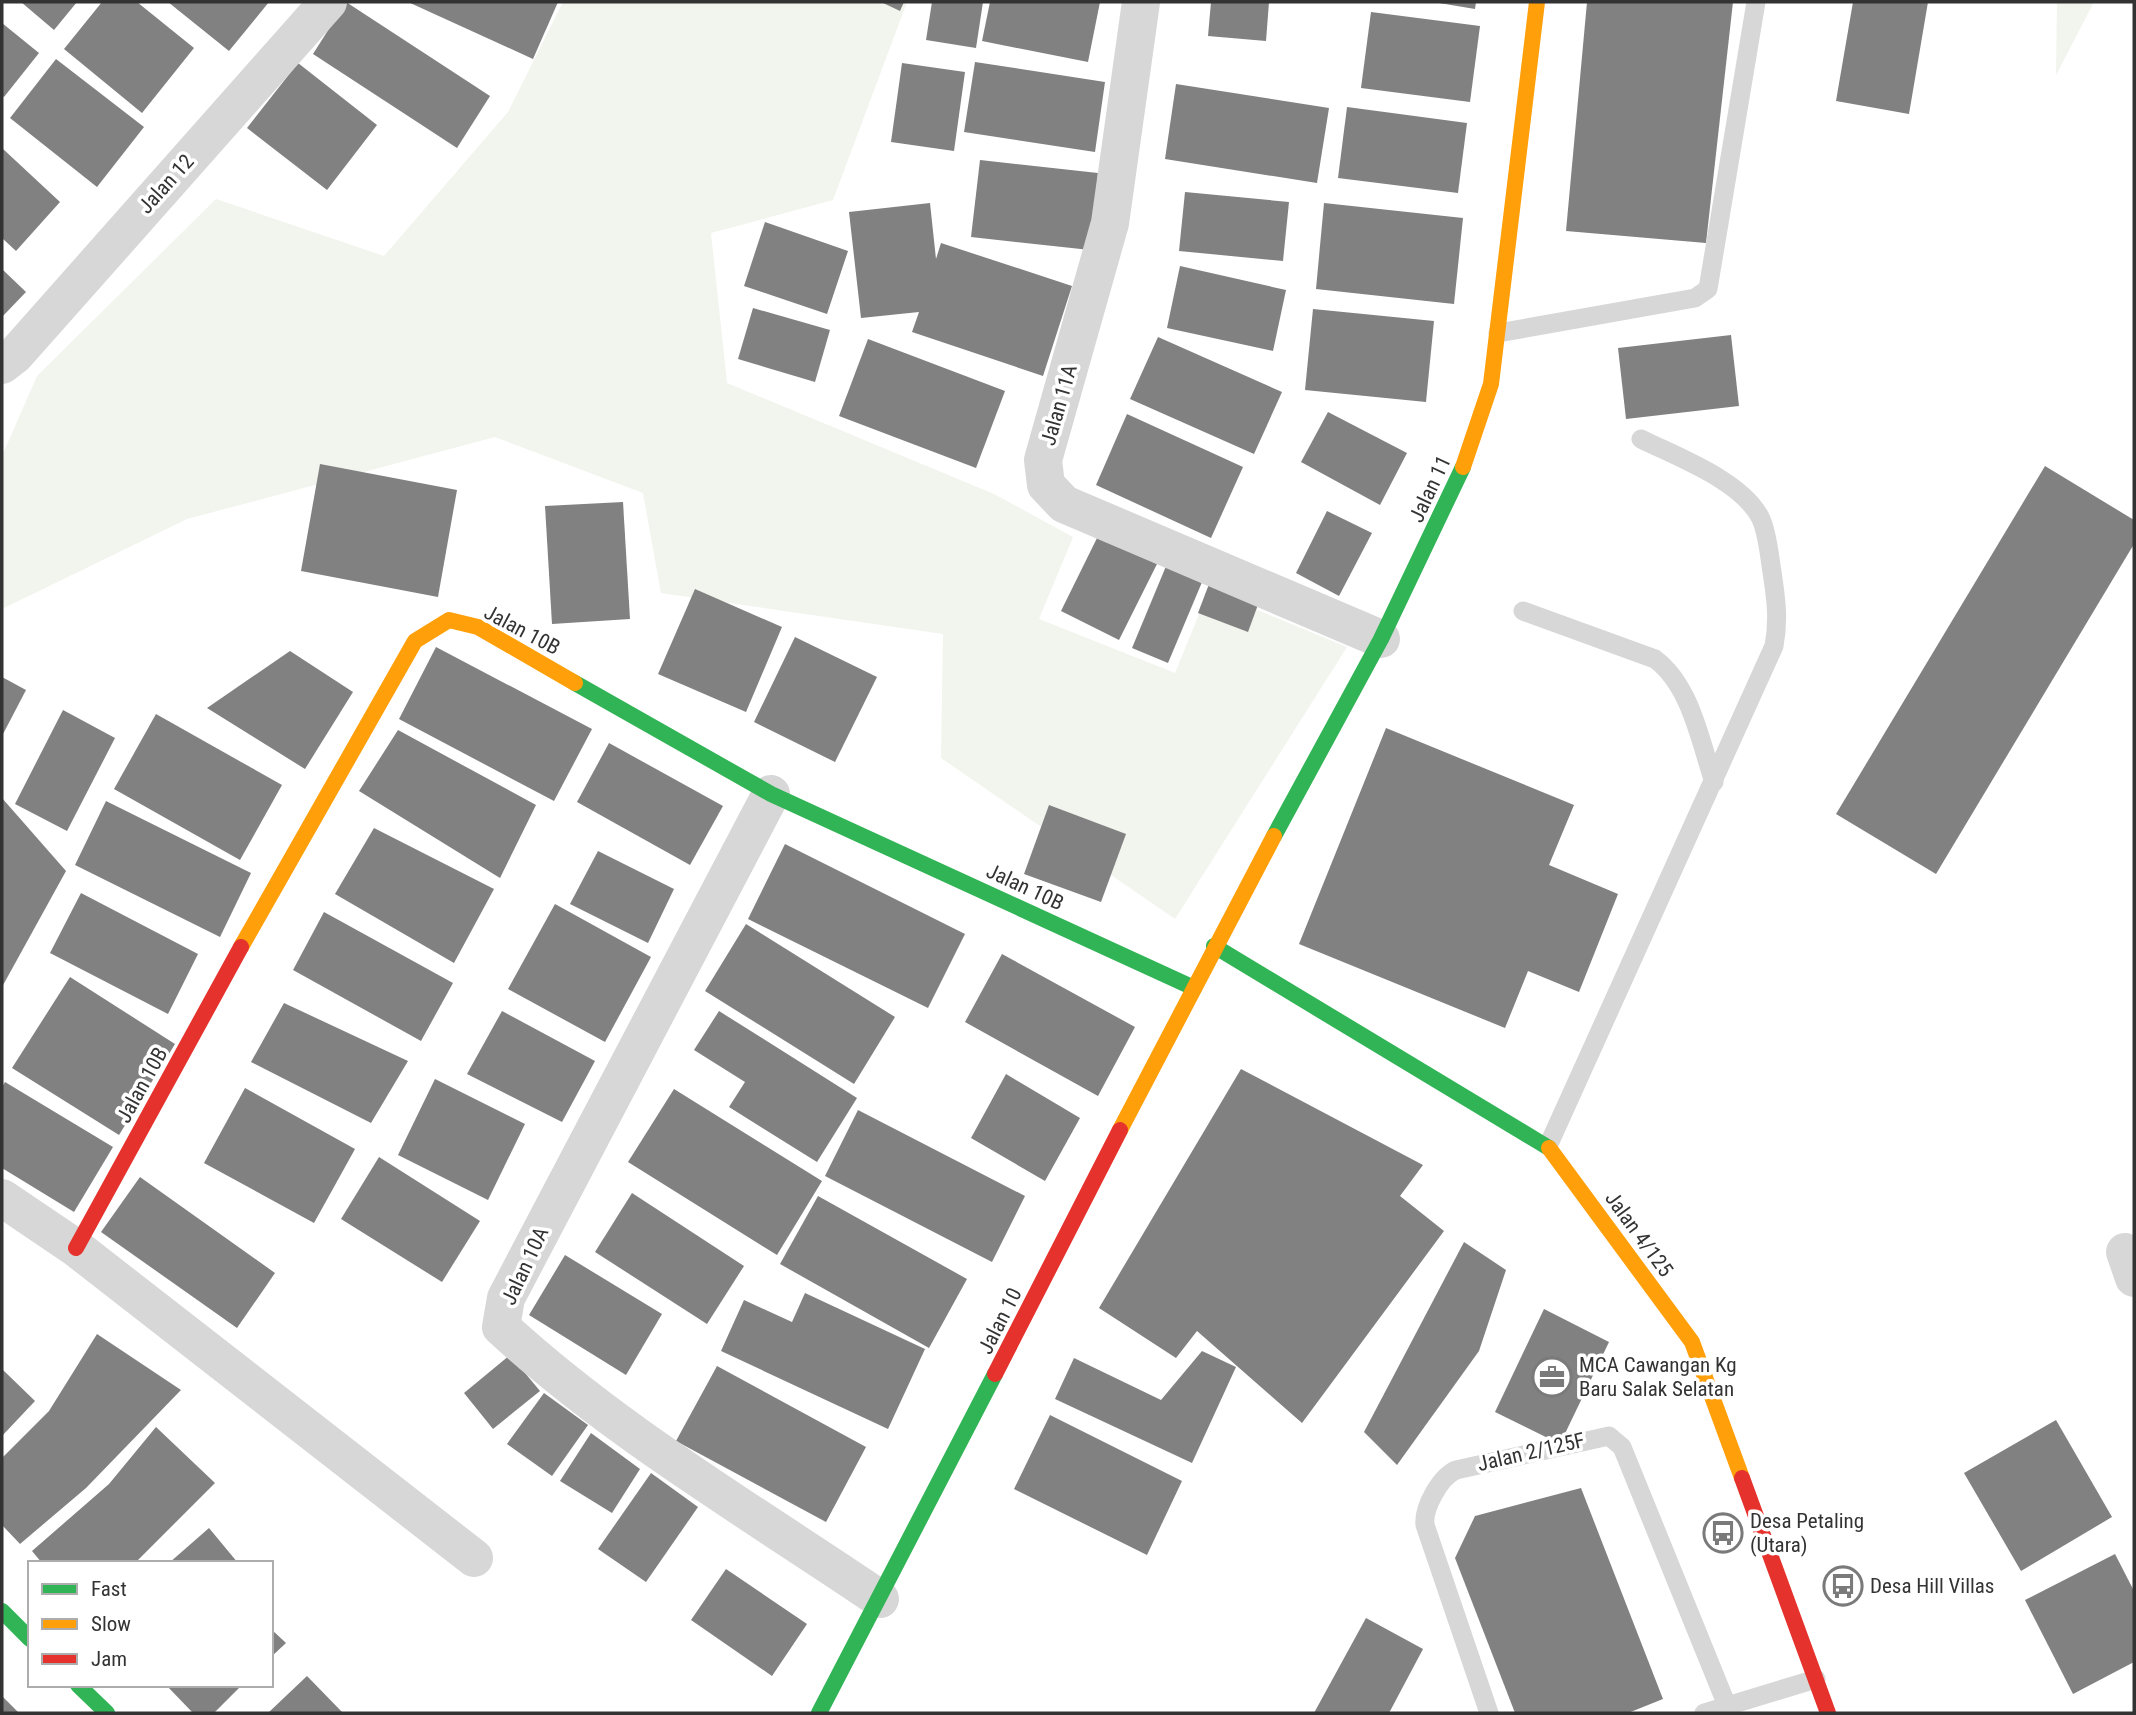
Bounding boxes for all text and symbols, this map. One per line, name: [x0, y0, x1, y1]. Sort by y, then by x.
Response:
street label: Jalan 12: [133, 150, 199, 218]
street label: Jalan 11A: [1036, 362, 1082, 448]
street label: Jalan 11: [1404, 452, 1456, 526]
street label: Jalan 10B: [480, 600, 564, 660]
street label: Jalan 10B: [983, 859, 1067, 915]
street label: Jalan 10B: [112, 1043, 172, 1127]
street label: Jalan 4/125: [1600, 1187, 1678, 1281]
street label: Jalan 10A: [497, 1223, 553, 1309]
street label: Jalan 10: [973, 1284, 1027, 1358]
place label: MCA Cawangan Kg Baru Salak Selatan: [1579, 1353, 1737, 1401]
office icon: MCA Cawangan Kg Baru Salak Selatan: [1531, 1356, 1573, 1398]
street label: Jalan 2/125F: [1475, 1428, 1587, 1476]
place label: Desa Petaling (Utara): [1750, 1509, 1864, 1557]
bus stop icon: Desa Petaling (Utara): [1702, 1512, 1744, 1554]
legend: [28, 1561, 273, 1687]
bus stop icon: Desa Hill Villas: [1822, 1565, 1864, 1607]
place label: Desa Hill Villas: [1870, 1574, 1994, 1598]
text: Fast: [91, 1577, 127, 1601]
text: Slow: [91, 1612, 131, 1636]
text: Jam: [91, 1647, 127, 1671]

